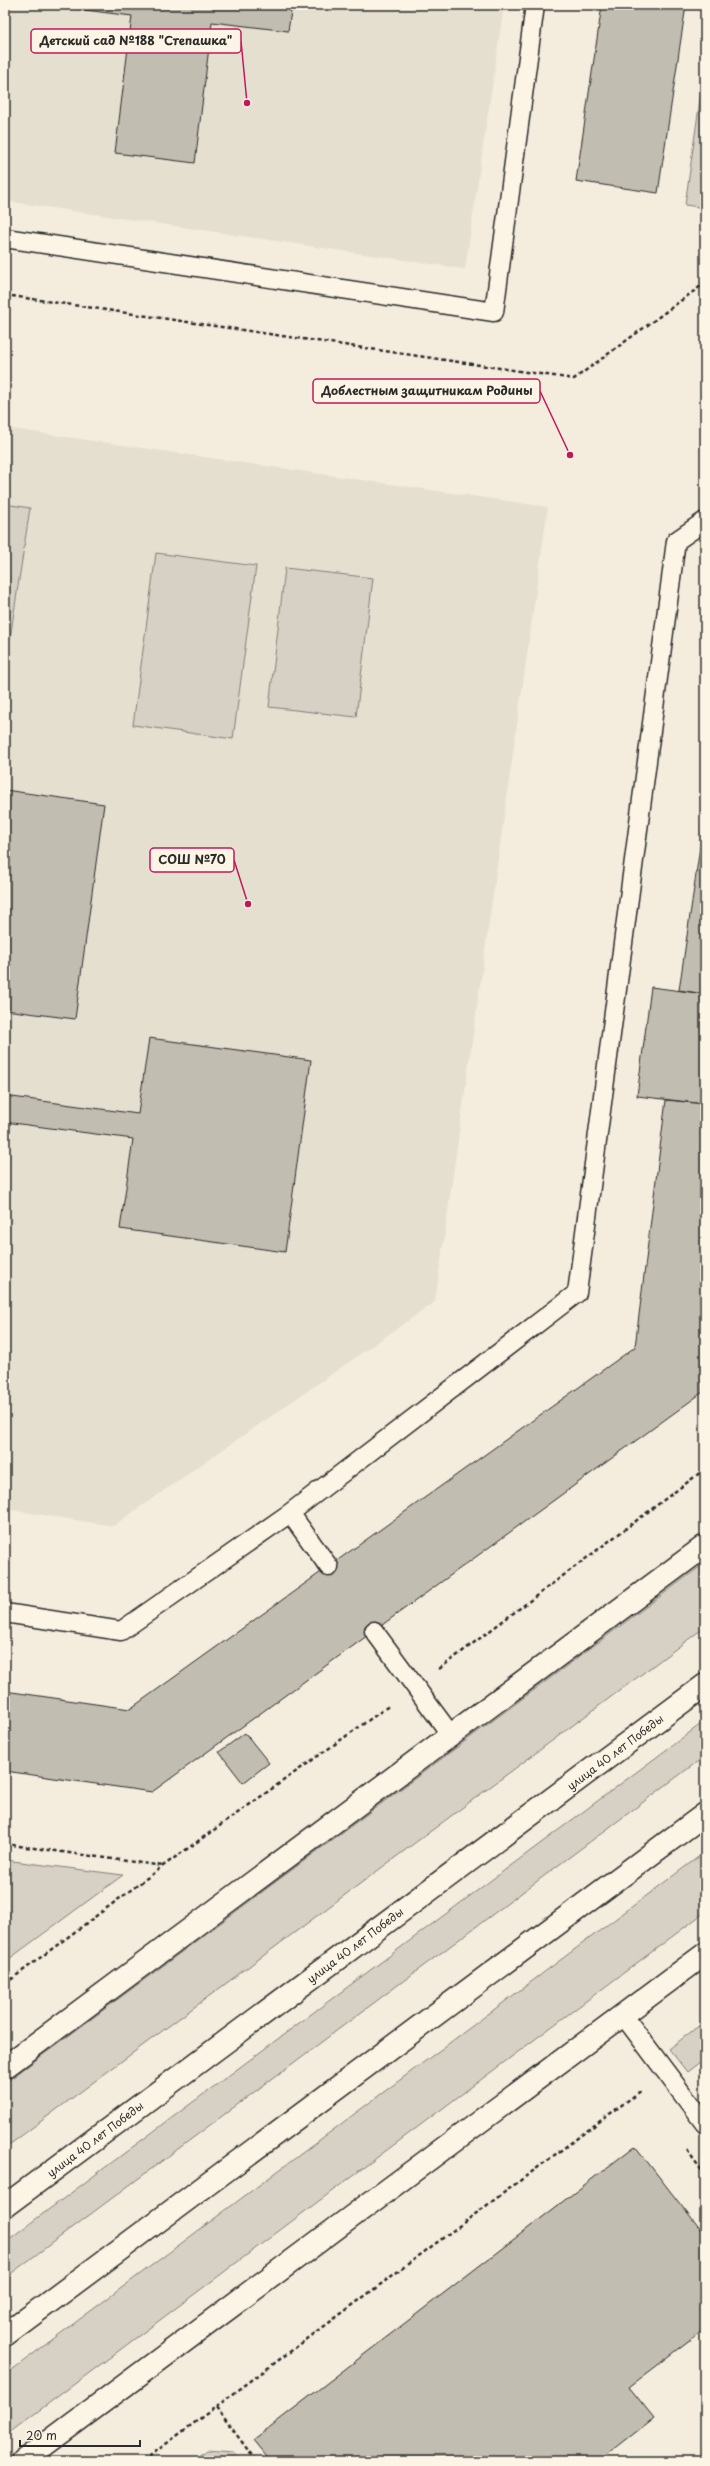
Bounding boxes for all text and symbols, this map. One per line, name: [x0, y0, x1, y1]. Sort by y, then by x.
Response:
callout: Детский сад №188 "Степашка": [31, 29, 241, 53]
text: Детский сад №188 "Степашка": [39, 31, 232, 49]
callout: Доблестным защитникам Родины: [313, 379, 540, 403]
text: Доблестным защитникам Родины: [321, 381, 533, 399]
callout: СОШ №70: [150, 848, 234, 872]
text: СОШ №70: [158, 850, 226, 868]
street label: улица 40 лет Победы: [563, 1710, 667, 1794]
street label: улица 40 лет Победы: [303, 1903, 407, 1987]
street label: улица 40 лет Победы: [43, 2097, 147, 2181]
scale bar: [20, 2422, 140, 2448]
text: 20 m: [26, 2426, 57, 2444]

